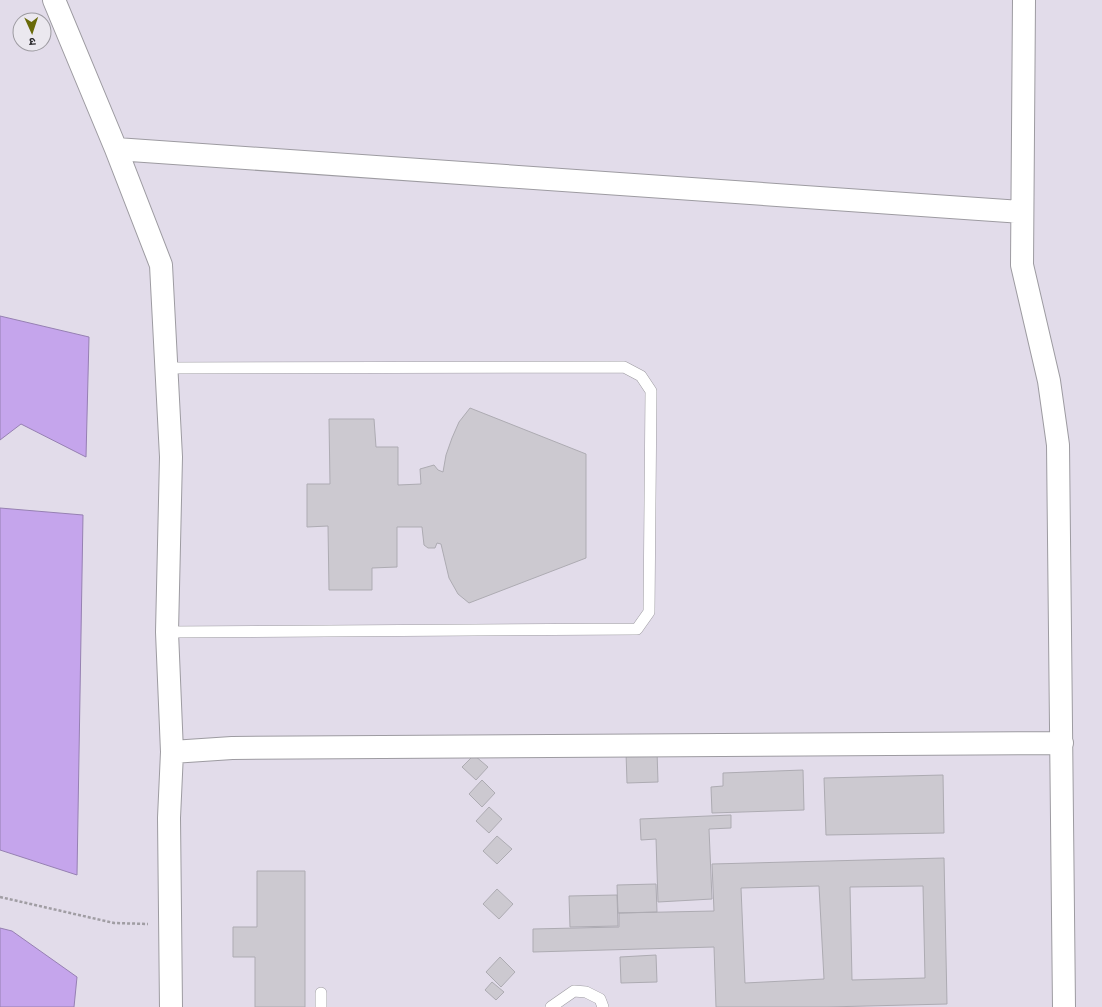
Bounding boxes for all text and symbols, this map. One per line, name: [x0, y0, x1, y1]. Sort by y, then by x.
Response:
north arrow: [12, 12, 52, 52]
text: उ: [28, 35, 36, 49]

